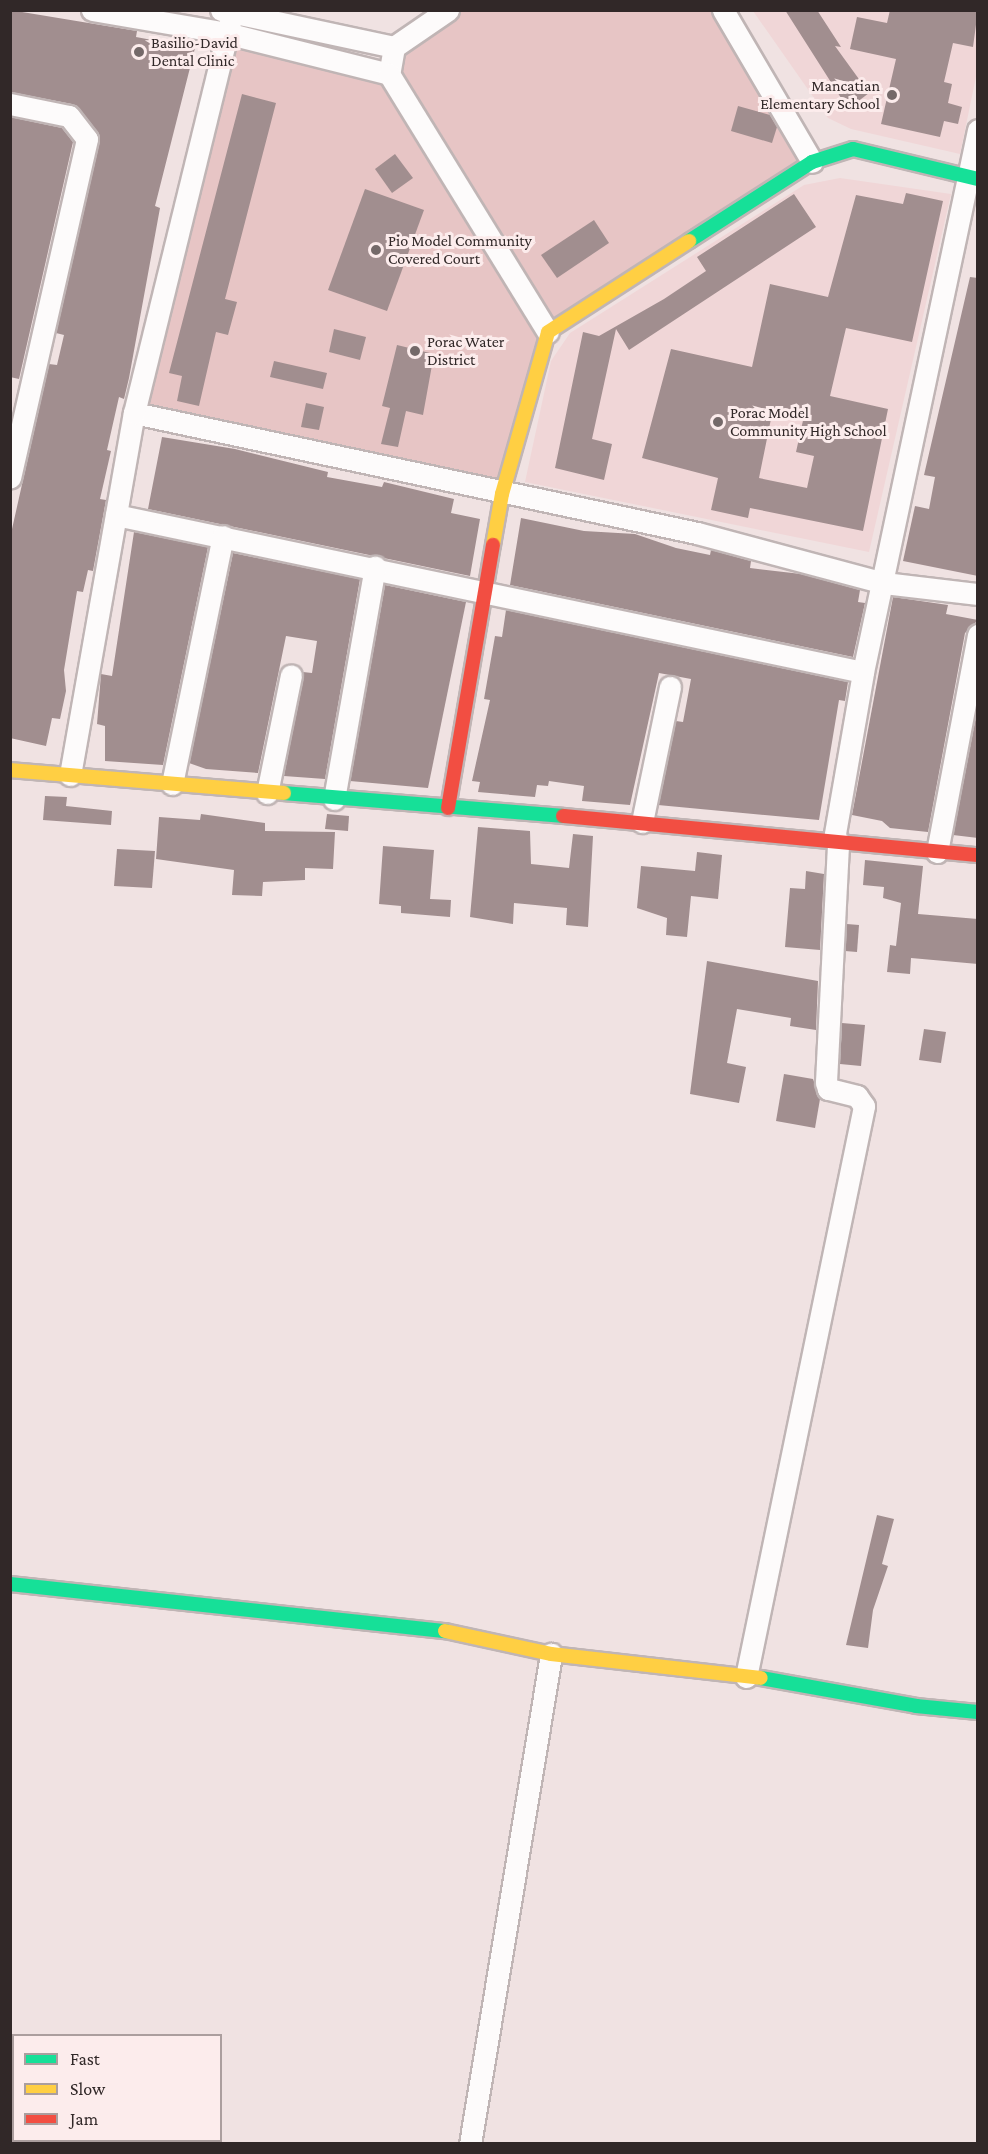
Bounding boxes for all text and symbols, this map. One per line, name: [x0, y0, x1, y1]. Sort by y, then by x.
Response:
place label: Basilio-David Dental Clinic: [151, 33, 238, 71]
marker: Basilio-David Dental Clinic: [132, 45, 146, 59]
place label: Mancatian Elementary School: [760, 76, 880, 114]
marker: Mancatian Elementary School: [885, 88, 899, 102]
place label: Pio Model Community Covered Court: [388, 231, 532, 269]
marker: Pio Model Community Covered Court: [369, 243, 383, 257]
place label: Porac Water District: [427, 332, 504, 370]
marker: Porac Water District: [408, 344, 422, 358]
place label: Porac Model Community High School: [730, 403, 887, 441]
marker: Porac Model Community High School: [711, 415, 725, 429]
legend: [12, 2034, 222, 2142]
text: Fast: [70, 2049, 100, 2069]
text: Slow: [70, 2079, 105, 2099]
text: Jam: [70, 2109, 98, 2129]

